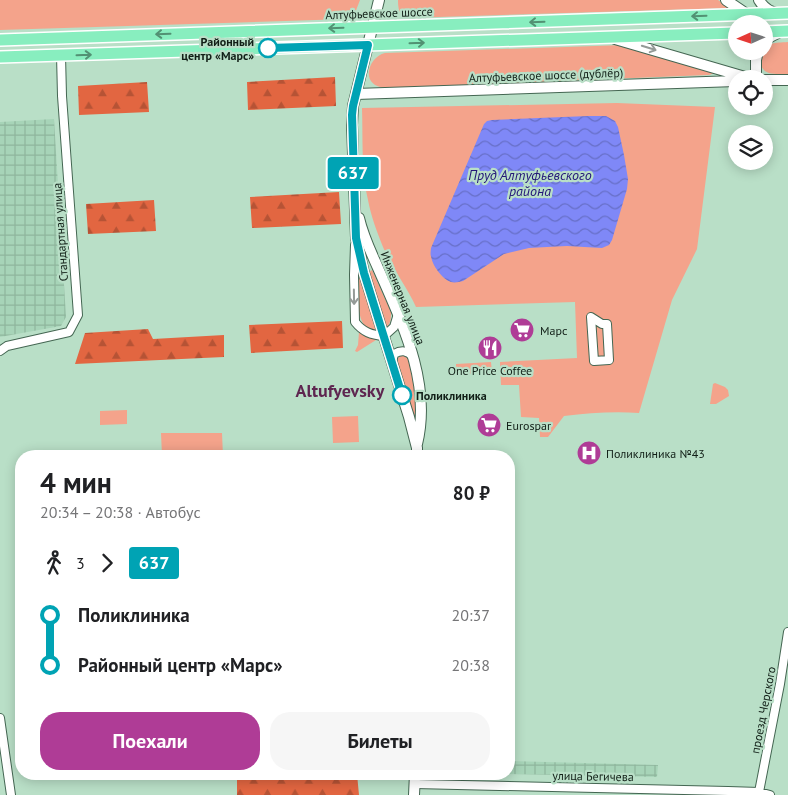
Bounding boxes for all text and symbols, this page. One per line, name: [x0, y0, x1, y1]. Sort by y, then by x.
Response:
street label: Алтуфьевское шоссе: [325, 4, 433, 22]
one-way arrow: [691, 12, 707, 21]
north arrow: [728, 15, 772, 60]
map controls: [728, 15, 773, 170]
one-way arrow: [529, 17, 545, 26]
one-way arrow: [328, 23, 344, 33]
one-way arrow: [156, 29, 172, 39]
place label: Районный центр «Марс»: [181, 34, 254, 63]
marker: Районный центр «Марс»: [258, 38, 278, 58]
one-way arrow: [408, 39, 424, 48]
one-way arrow: [641, 44, 657, 54]
one-way arrow: [75, 50, 91, 59]
street label: Алтуфьевское шоссе (дублёр): [469, 65, 623, 85]
button: locate: [728, 70, 773, 115]
button: layers: [728, 125, 773, 170]
line badge: 637: [324, 157, 382, 189]
text: 637: [338, 161, 368, 184]
water label: Пруд Алтуфьевского района: [468, 166, 592, 200]
street label: Стандартная улица: [49, 182, 71, 282]
street label: Инженерная улица: [377, 249, 429, 347]
one-way arrow: [350, 289, 359, 305]
supermarket icon: Марс: [509, 317, 535, 343]
place label: Марс: [540, 323, 568, 338]
restaurant icon: One Price Coffee: [477, 335, 503, 361]
place label: One Price Coffee: [448, 363, 532, 378]
district label: Altufyevsky: [296, 379, 385, 402]
marker: Поликлиника: [392, 385, 412, 405]
place label: Поликлиника: [416, 388, 487, 403]
supermarket icon: Eurospar: [476, 412, 502, 438]
place label: Eurospar: [506, 418, 551, 433]
hospital icon: Поликлиника №43: [576, 440, 602, 466]
place label: Поликлиника №43: [606, 446, 705, 461]
text: 4 мин: [40, 464, 112, 501]
text: 80 ₽: [453, 481, 490, 505]
text: 20:34 – 20:38 · Автобус: [40, 502, 201, 522]
icon: walk: [40, 549, 68, 577]
icon: forward: [93, 549, 121, 577]
text: 637: [139, 551, 169, 574]
text: 3: [76, 553, 85, 573]
text: Поликлиника: [78, 603, 190, 627]
text: 20:37: [452, 605, 490, 625]
text: Районный центр «Марс»: [78, 653, 282, 677]
text: 20:38: [452, 655, 490, 675]
street label: проезд Черского: [747, 665, 779, 755]
button: Поехали: [40, 712, 260, 770]
button: Билеты: [270, 712, 490, 770]
street label: улица Бегичева: [552, 768, 634, 784]

